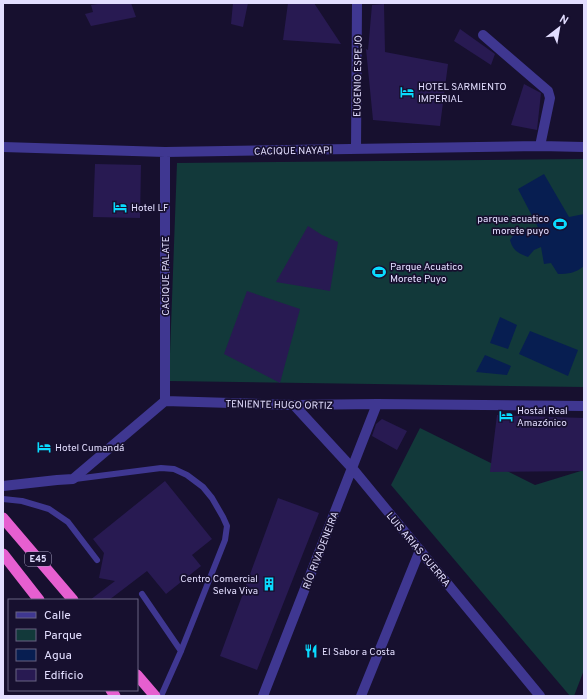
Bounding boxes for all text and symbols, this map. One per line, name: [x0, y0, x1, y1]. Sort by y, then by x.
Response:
north arrow: [539, 8, 579, 48]
text: N: [557, 12, 571, 28]
street label: EUGENIO ESPEJO: [351, 35, 366, 117]
place label: HOTEL SARMIENTO IMPERIAL: [418, 81, 507, 106]
hotel icon: HOTEL SARMIENTO IMPERIAL: [399, 84, 415, 100]
street label: CACIQUE NAYAPI: [254, 144, 332, 159]
hotel icon: Hotel LF: [112, 199, 128, 215]
place label: Hotel LF: [131, 202, 169, 215]
place label: parque acuatico morete puyo: [477, 213, 549, 238]
sports icon: parque acuatico morete puyo: [552, 216, 568, 232]
street label: CACIQUE PALATE: [160, 236, 173, 316]
place label: Parque Acuatico Morete Puyo: [390, 261, 463, 286]
sports icon: Parque Acuatico Morete Puyo: [371, 264, 387, 280]
street label: TENIENTE HUGO ORTIZ: [225, 398, 333, 413]
place label: Hostal Real Amazónico: [517, 405, 568, 430]
hotel icon: Hostal Real Amazónico: [498, 408, 514, 424]
hotel icon: Hotel Cumandá: [36, 439, 52, 455]
place label: Hotel Cumandá: [55, 442, 124, 455]
street label: RÍO RIVADENEIRA: [301, 510, 342, 591]
street label: LUIS ARIAS GUERRA: [383, 510, 453, 590]
road number: E45: [25, 552, 51, 566]
place label: Centro Comercial Selva Viva: [180, 573, 258, 598]
building icon: Centro Comercial Selva Viva: [261, 576, 277, 592]
legend: [8, 599, 138, 691]
text: Calle: [44, 608, 71, 624]
text: Parque: [44, 628, 82, 644]
restaurant icon: El Sabor a Costa: [303, 643, 319, 659]
place label: El Sabor a Costa: [322, 646, 395, 659]
text: Agua: [44, 648, 72, 664]
text: Edificio: [44, 668, 84, 684]

